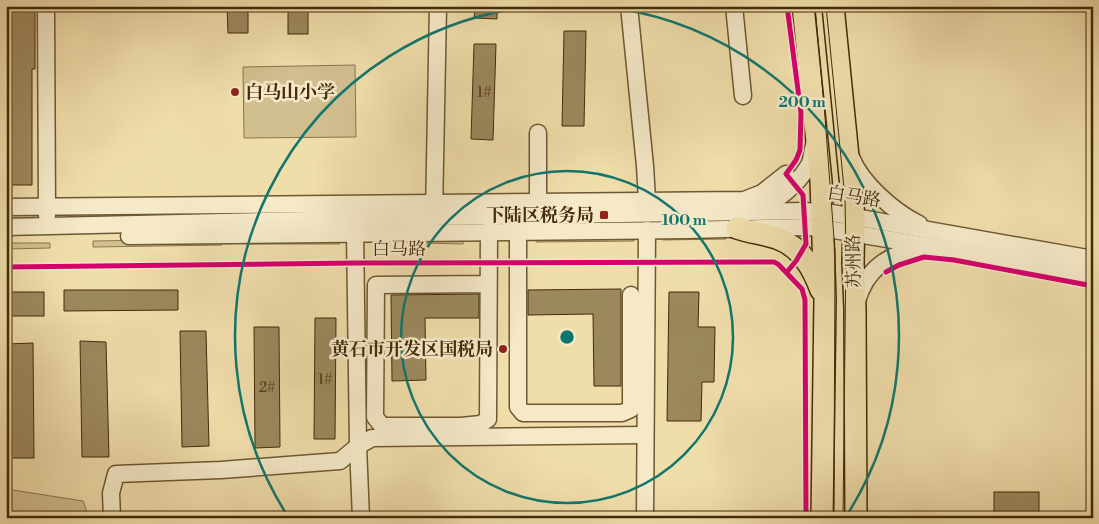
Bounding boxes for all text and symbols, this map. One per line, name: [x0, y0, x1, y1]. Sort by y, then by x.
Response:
place label: 白马山小学: [245, 81, 335, 104]
house number: 1#: [477, 83, 492, 102]
marker: 白马山小学: [229, 86, 241, 98]
text: 200 m: [778, 93, 826, 112]
street label: 白马路: [826, 181, 882, 213]
place label: 下陆区税务局: [486, 204, 594, 227]
marker: 下陆区税务局: [598, 209, 610, 221]
text: 100 m: [662, 211, 707, 230]
street label: 苏州路: [842, 234, 866, 288]
street label: 白马路: [372, 238, 426, 261]
centre of rings: [558, 328, 576, 346]
place label: 黄石市开发区国税局: [331, 338, 493, 361]
marker: 黄石市开发区国税局: [497, 343, 509, 355]
house number: 1#: [318, 370, 333, 389]
house number: 2#: [259, 378, 276, 397]

